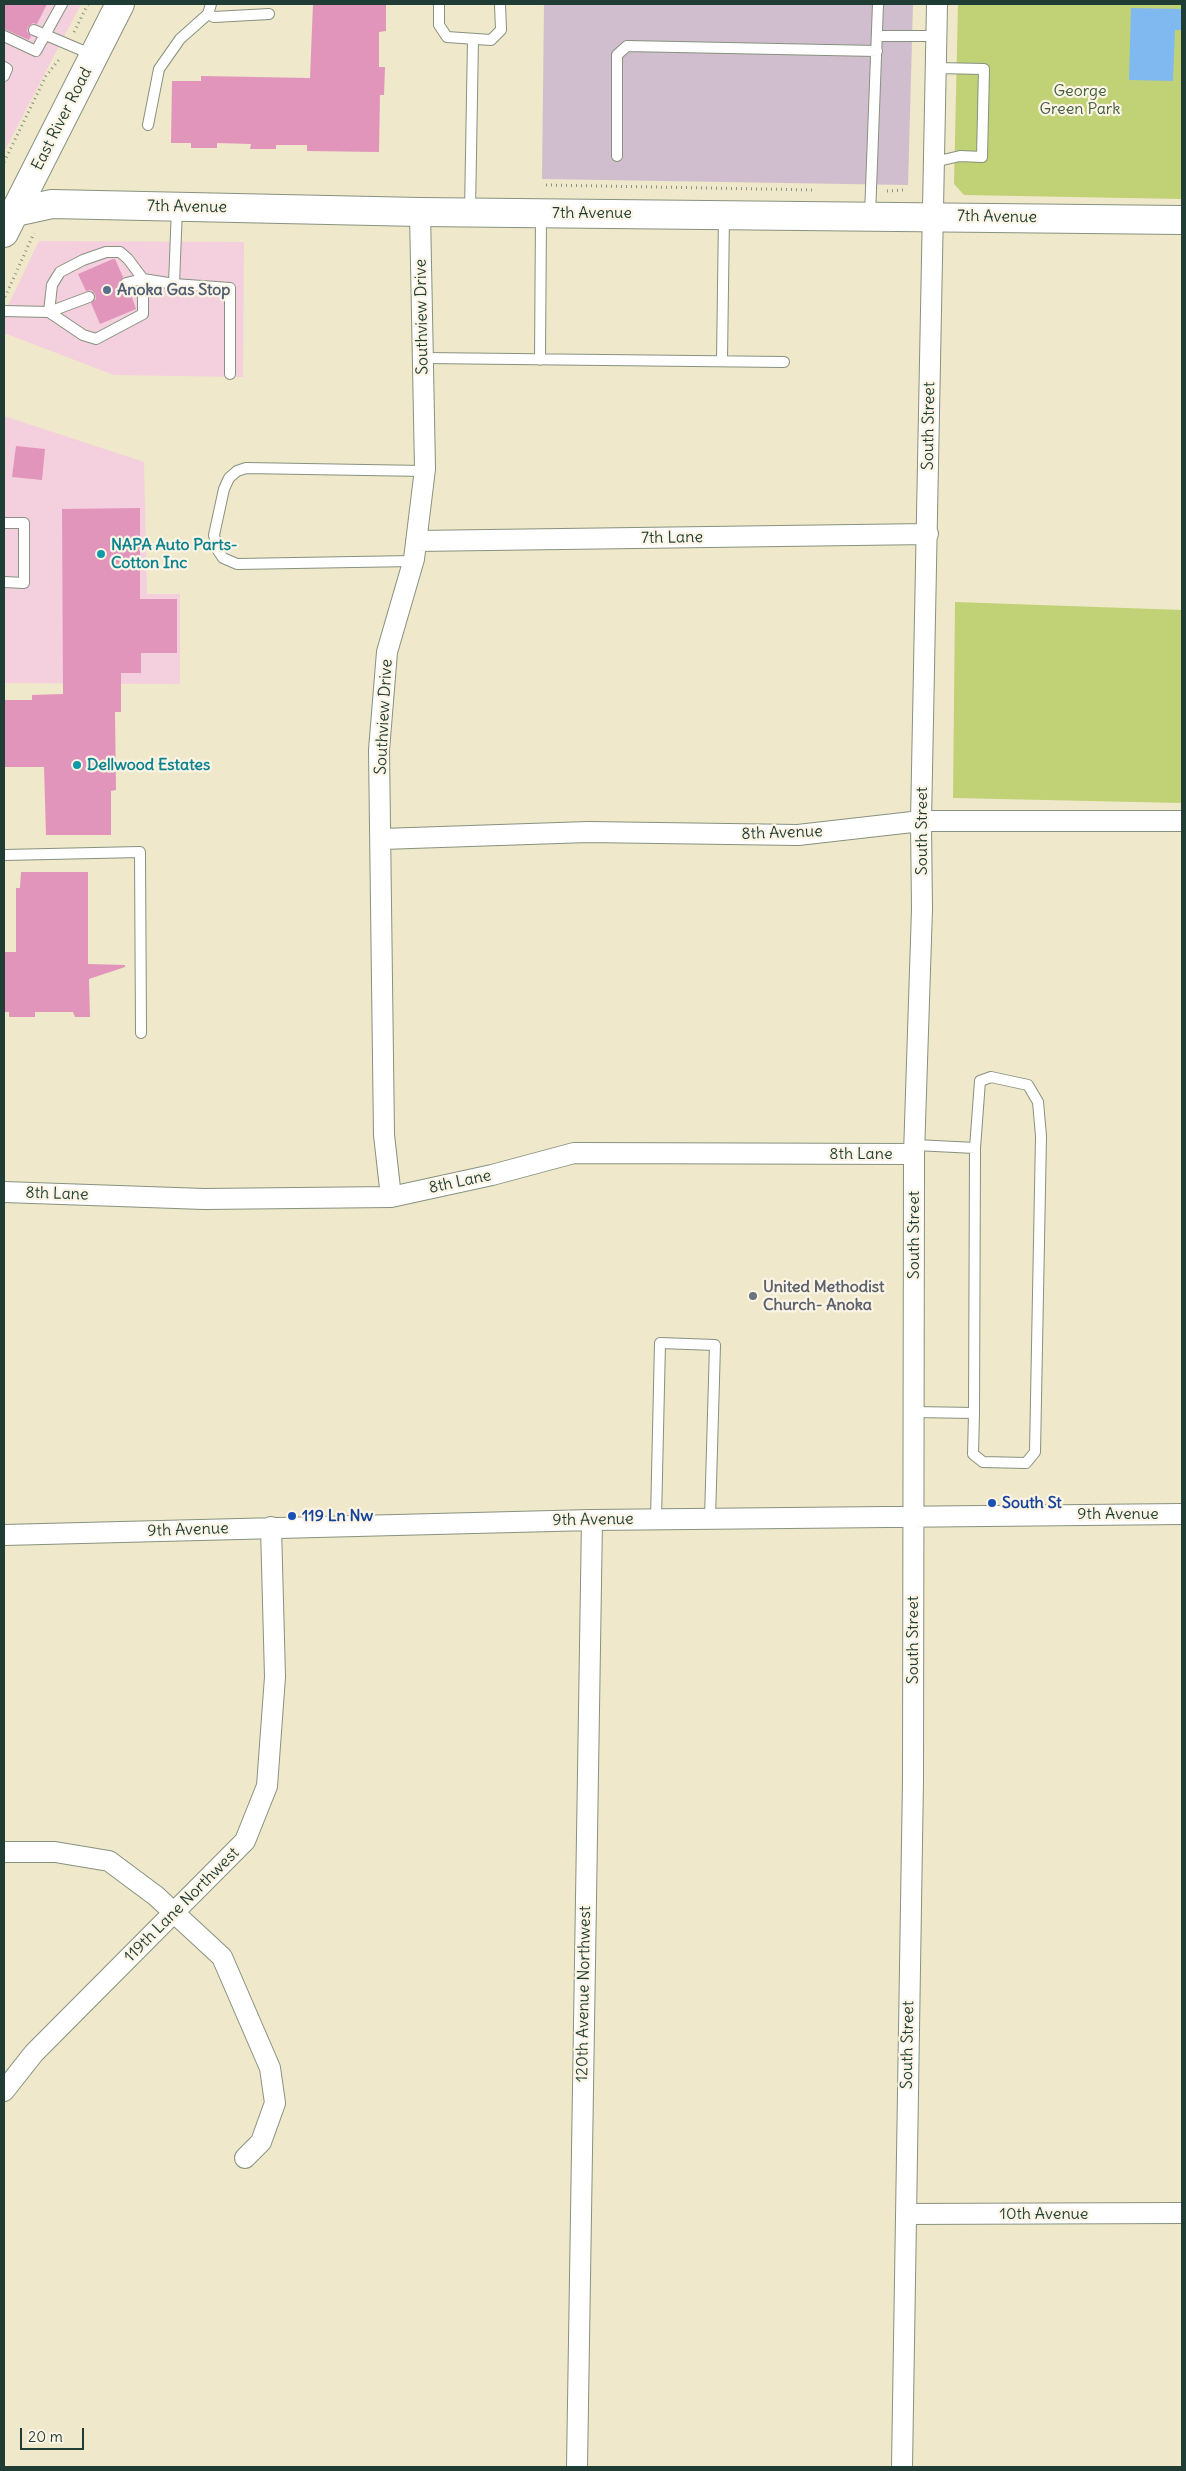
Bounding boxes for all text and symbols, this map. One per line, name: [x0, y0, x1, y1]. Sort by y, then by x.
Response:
street label: East River Road: [28, 64, 96, 174]
park label: George Green Park: [1040, 81, 1120, 119]
street label: 7th Avenue: [147, 197, 227, 217]
street label: 7th Avenue: [552, 203, 632, 223]
street label: 7th Avenue: [957, 207, 1037, 227]
street label: Southview Drive: [411, 259, 433, 375]
place label: Anoka Gas Stop: [117, 280, 230, 300]
marker: Anoka Gas Stop: [101, 284, 113, 296]
street label: South Street: [919, 382, 939, 470]
street label: 7th Lane: [641, 528, 703, 548]
place label: NAPA Auto Parts- Cotton Inc: [111, 535, 238, 573]
marker: NAPA Auto Parts- Cotton Inc: [95, 548, 107, 560]
street label: Southview Drive: [371, 659, 397, 775]
place label: Dellwood Estates: [87, 755, 210, 775]
marker: Dellwood Estates: [71, 759, 83, 771]
street label: South Street: [912, 787, 932, 875]
street label: 8th Avenue: [741, 822, 823, 844]
street label: 8th Lane: [829, 1144, 893, 1164]
street label: 8th Lane: [427, 1166, 493, 1198]
street label: 8th Lane: [25, 1183, 89, 1205]
street label: South Street: [904, 1191, 924, 1279]
place label: United Methodist Church- Anoka: [763, 1277, 884, 1315]
marker: United Methodist Church- Anoka: [747, 1290, 759, 1302]
place label: South St: [1002, 1493, 1062, 1513]
marker: South St: [986, 1497, 998, 1509]
street label: 9th Avenue: [1077, 1504, 1159, 1524]
place label: 119 Ln Nw: [302, 1506, 373, 1526]
marker: 119 Ln Nw: [286, 1510, 298, 1522]
street label: 9th Avenue: [552, 1510, 634, 1530]
street label: 9th Avenue: [147, 1519, 229, 1541]
street label: South Street: [903, 1596, 923, 1684]
street label: 119th Lane Northwest: [121, 1844, 243, 1966]
street label: 120th Avenue Northwest: [573, 1906, 595, 2082]
street label: South Street: [898, 2001, 918, 2089]
street label: 10th Avenue: [1000, 2204, 1088, 2224]
scale bar: [22, 2418, 86, 2450]
text: 20 m: [28, 2427, 63, 2446]

